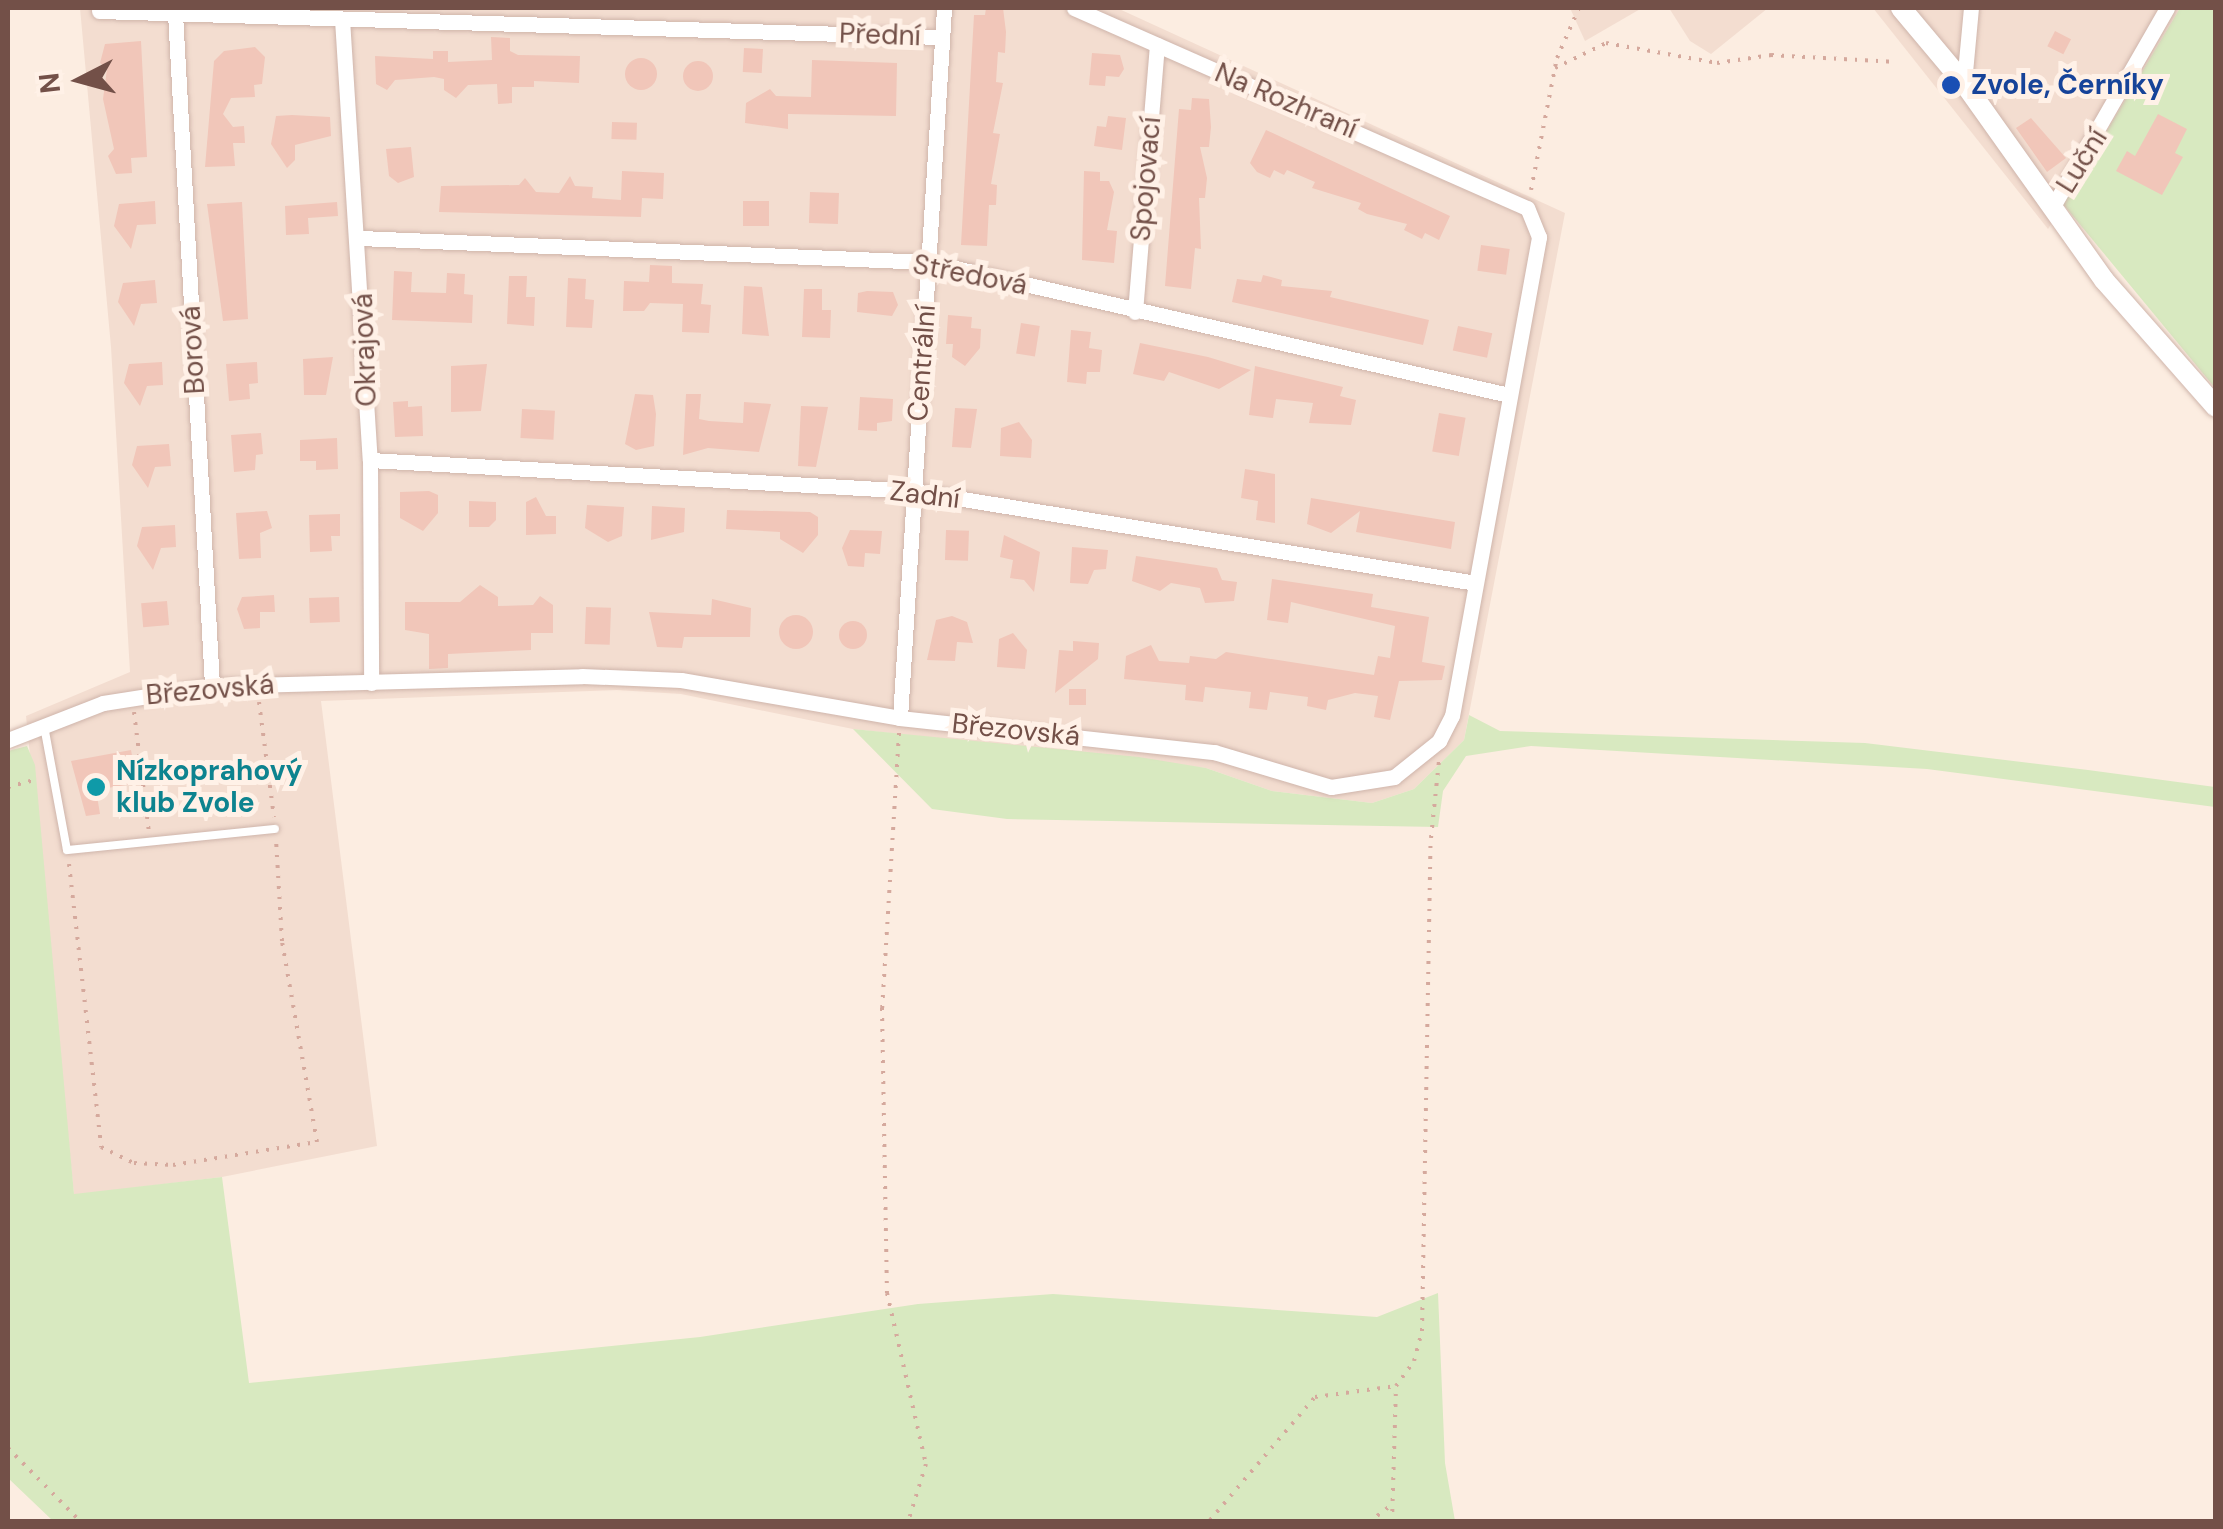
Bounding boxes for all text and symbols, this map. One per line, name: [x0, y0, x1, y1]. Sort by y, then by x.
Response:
street label: Přední: [839, 17, 921, 53]
north arrow: [30, 30, 130, 130]
street label: Na Rozhraní: [1210, 56, 1362, 146]
place label: Zvole, Černíky: [1971, 68, 2164, 102]
text: N: [30, 71, 69, 95]
marker: Zvole, Černíky: [1940, 74, 1962, 96]
street label: Spojovací: [1124, 115, 1168, 243]
street label: Luční: [2049, 123, 2115, 199]
street label: Středová: [910, 247, 1030, 303]
street label: Okrajová: [346, 293, 384, 407]
street label: Centrální: [901, 303, 943, 423]
street label: Borová: [174, 305, 212, 395]
street label: Zadní: [888, 474, 962, 516]
street label: Březovská: [144, 668, 276, 712]
street label: Březovská: [950, 707, 1082, 753]
place label: Nízkoprahový klub Zvole: [116, 754, 302, 820]
marker: Nízkoprahový klub Zvole: [85, 776, 107, 798]

